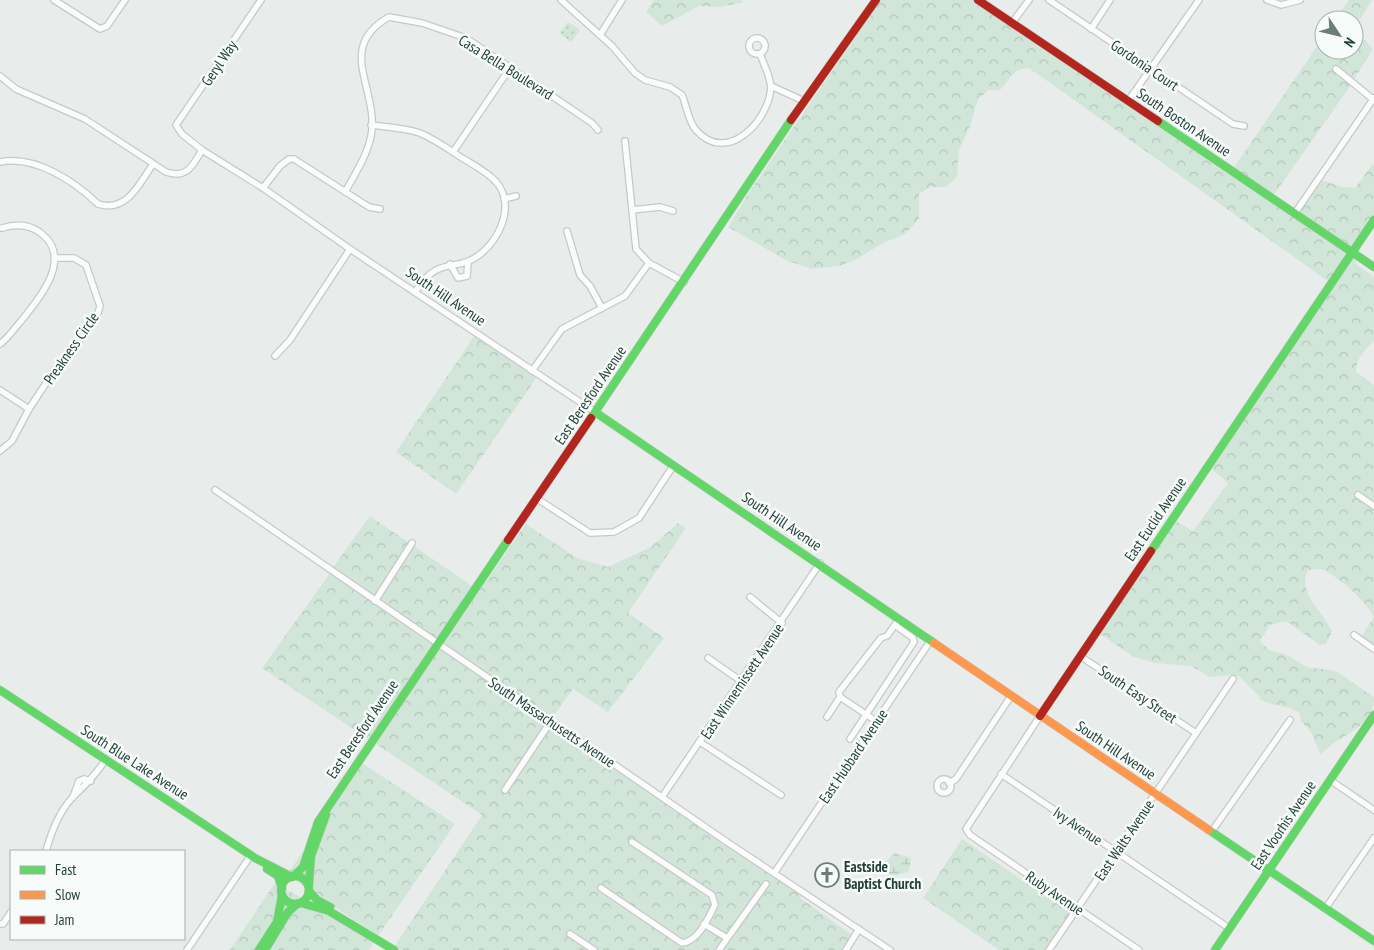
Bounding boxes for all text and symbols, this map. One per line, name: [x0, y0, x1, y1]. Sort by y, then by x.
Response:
north arrow: [1314, 10, 1364, 60]
street label: Casa Bella Boulevard: [455, 30, 557, 104]
text: N: [1340, 34, 1359, 51]
street label: Gordonia Court: [1107, 35, 1183, 95]
street label: Geryl Way: [197, 36, 241, 89]
street label: South Boston Avenue: [1133, 83, 1235, 161]
street label: South Hill Avenue: [402, 262, 490, 330]
street label: Preakness Circle: [39, 308, 103, 388]
street label: East Beresford Avenue: [550, 342, 630, 448]
street label: East Euclid Avenue: [1120, 473, 1190, 565]
street label: South Hill Avenue: [738, 487, 826, 555]
street label: East Winnemissett Avenue: [696, 619, 788, 743]
street label: South Easy Street: [1095, 661, 1181, 727]
street label: South Massachusetts Avenue: [485, 673, 619, 771]
street label: East Beresford Avenue: [322, 676, 402, 782]
street label: East Hubbard Avenue: [814, 705, 892, 807]
street label: South Hill Avenue: [1072, 716, 1160, 784]
street label: South Blue Lake Avenue: [78, 720, 192, 804]
street label: East Voorhis Avenue: [1246, 777, 1320, 873]
street label: East Walts Avenue: [1090, 796, 1158, 884]
street label: Ivy Avenue: [1050, 803, 1106, 849]
legend: [10, 850, 185, 940]
place label: Eastside Baptist Church: [844, 857, 921, 893]
text: Fast: [55, 860, 76, 879]
church icon: Eastside Baptist Church: [814, 862, 840, 888]
street label: Ruby Avenue: [1022, 867, 1088, 919]
text: Slow: [55, 885, 80, 904]
text: Jam: [54, 910, 74, 929]

